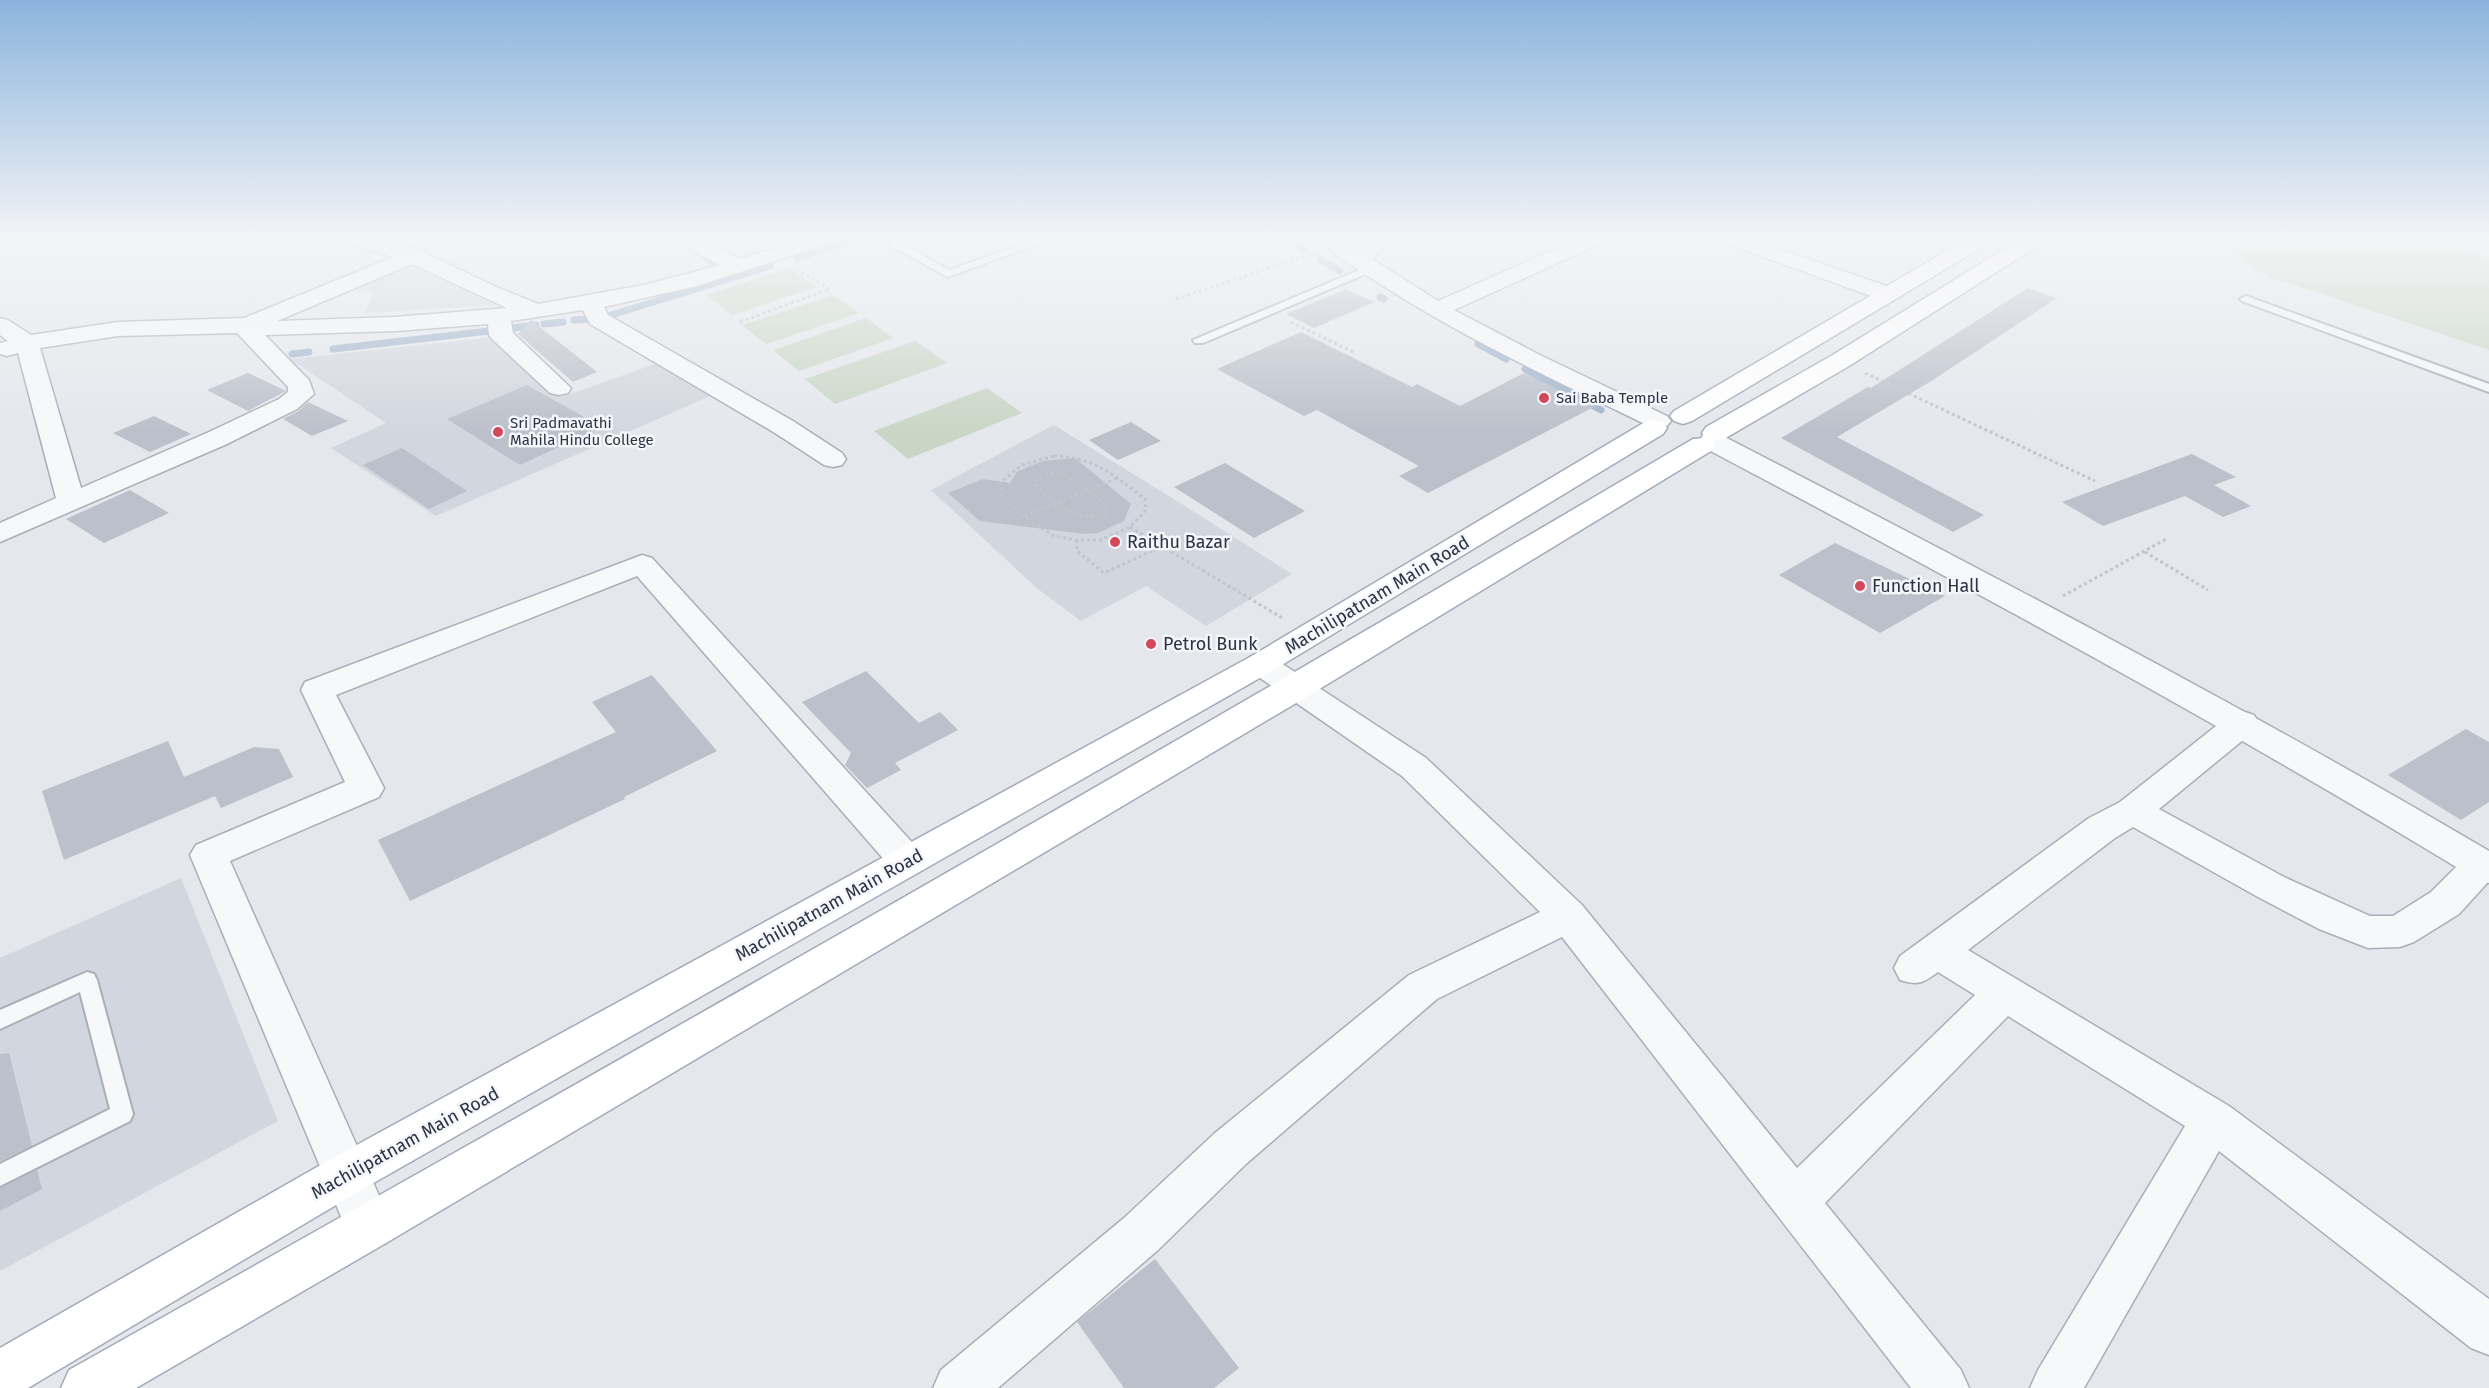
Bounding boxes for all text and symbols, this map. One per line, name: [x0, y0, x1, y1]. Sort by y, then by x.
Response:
place label: Sai Baba Temple: [1556, 389, 1668, 407]
marker: Sai Baba Temple: [1537, 391, 1551, 405]
place label: Sri Padmavathi Mahila Hindu College: [510, 414, 654, 449]
marker: Sri Padmavathi Mahila Hindu College: [491, 425, 505, 439]
place label: Raithu Bazar: [1127, 531, 1230, 553]
street label: Machilipatnam Main Road: [1281, 531, 1473, 659]
marker: Raithu Bazar: [1108, 535, 1122, 549]
place label: Function Hall: [1872, 575, 1980, 597]
marker: Function Hall: [1853, 579, 1867, 593]
place label: Petrol Bunk: [1163, 633, 1258, 655]
marker: Petrol Bunk: [1144, 637, 1158, 651]
street label: Machilipatnam Main Road: [731, 844, 927, 966]
street label: Machilipatnam Main Road: [307, 1082, 503, 1204]

